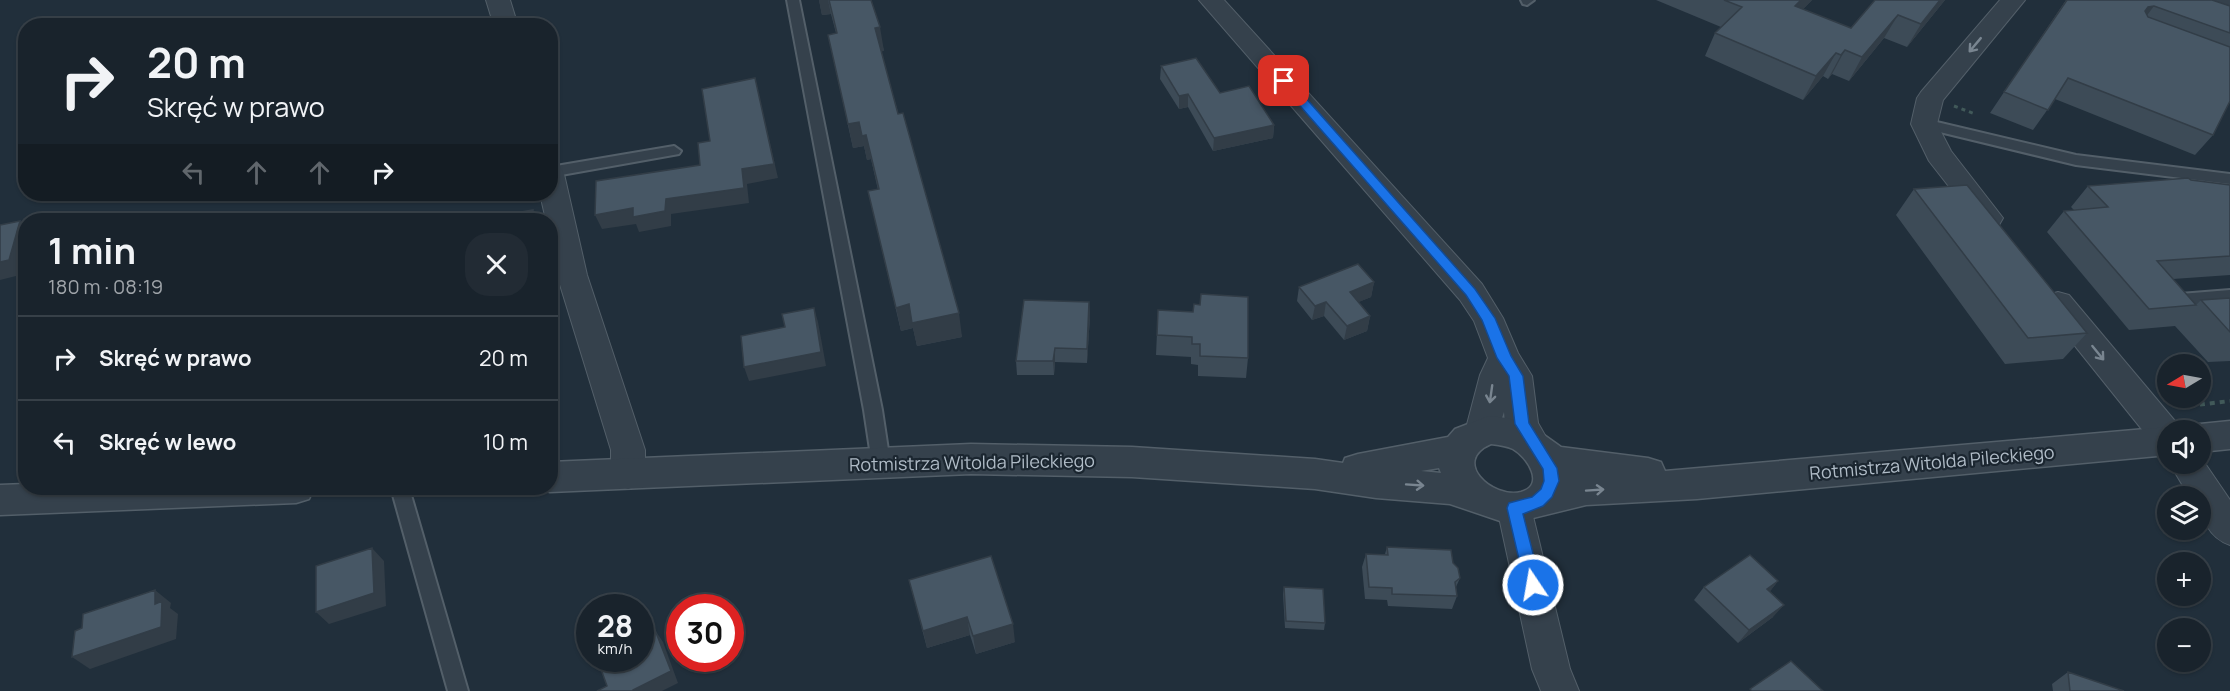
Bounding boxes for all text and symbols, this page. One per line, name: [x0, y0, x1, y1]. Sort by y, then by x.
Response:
text: 20 m: [147, 33, 246, 91]
one-way arrow: [1968, 37, 1982, 52]
icon: right: [48, 42, 126, 120]
pin: [1258, 55, 1309, 106]
icon: arrive: [1267, 64, 1300, 97]
text: Skręć w prawo: [147, 88, 325, 125]
icon: left: [177, 156, 210, 189]
icon: ahead: [240, 156, 273, 189]
icon: ahead: [303, 156, 336, 189]
icon: right: [366, 156, 399, 189]
text: 1 min: [48, 226, 136, 275]
button: close: [465, 233, 528, 296]
text: 180 m · 08:19: [48, 273, 163, 300]
icon: right: [48, 342, 81, 375]
text: Skręć w prawo: [99, 343, 252, 373]
text: 20 m: [479, 343, 528, 373]
one-way arrow: [2091, 345, 2104, 361]
north arrow: [2157, 354, 2211, 408]
map controls: [2157, 354, 2211, 672]
one-way arrow: [1485, 383, 1496, 403]
button: sound: [2157, 420, 2211, 474]
icon: left: [48, 426, 81, 459]
text: Skręć w lewo: [99, 427, 236, 457]
text: 10 m: [483, 427, 528, 457]
street label: Rotmistrza Witolda Pileckiego: [1808, 439, 2055, 485]
street label: Rotmistrza Witolda Pileckiego: [849, 448, 1095, 476]
one-way arrow: [1404, 480, 1424, 491]
one-way arrow: [1584, 484, 1604, 495]
button: layers: [2157, 486, 2211, 540]
button: +: [2157, 552, 2211, 606]
position arrow: [1501, 553, 1565, 617]
speed limit sign: 30: [666, 594, 744, 672]
text: 28: [597, 605, 633, 646]
button: −: [2157, 618, 2211, 672]
text: km/h: [598, 638, 632, 659]

